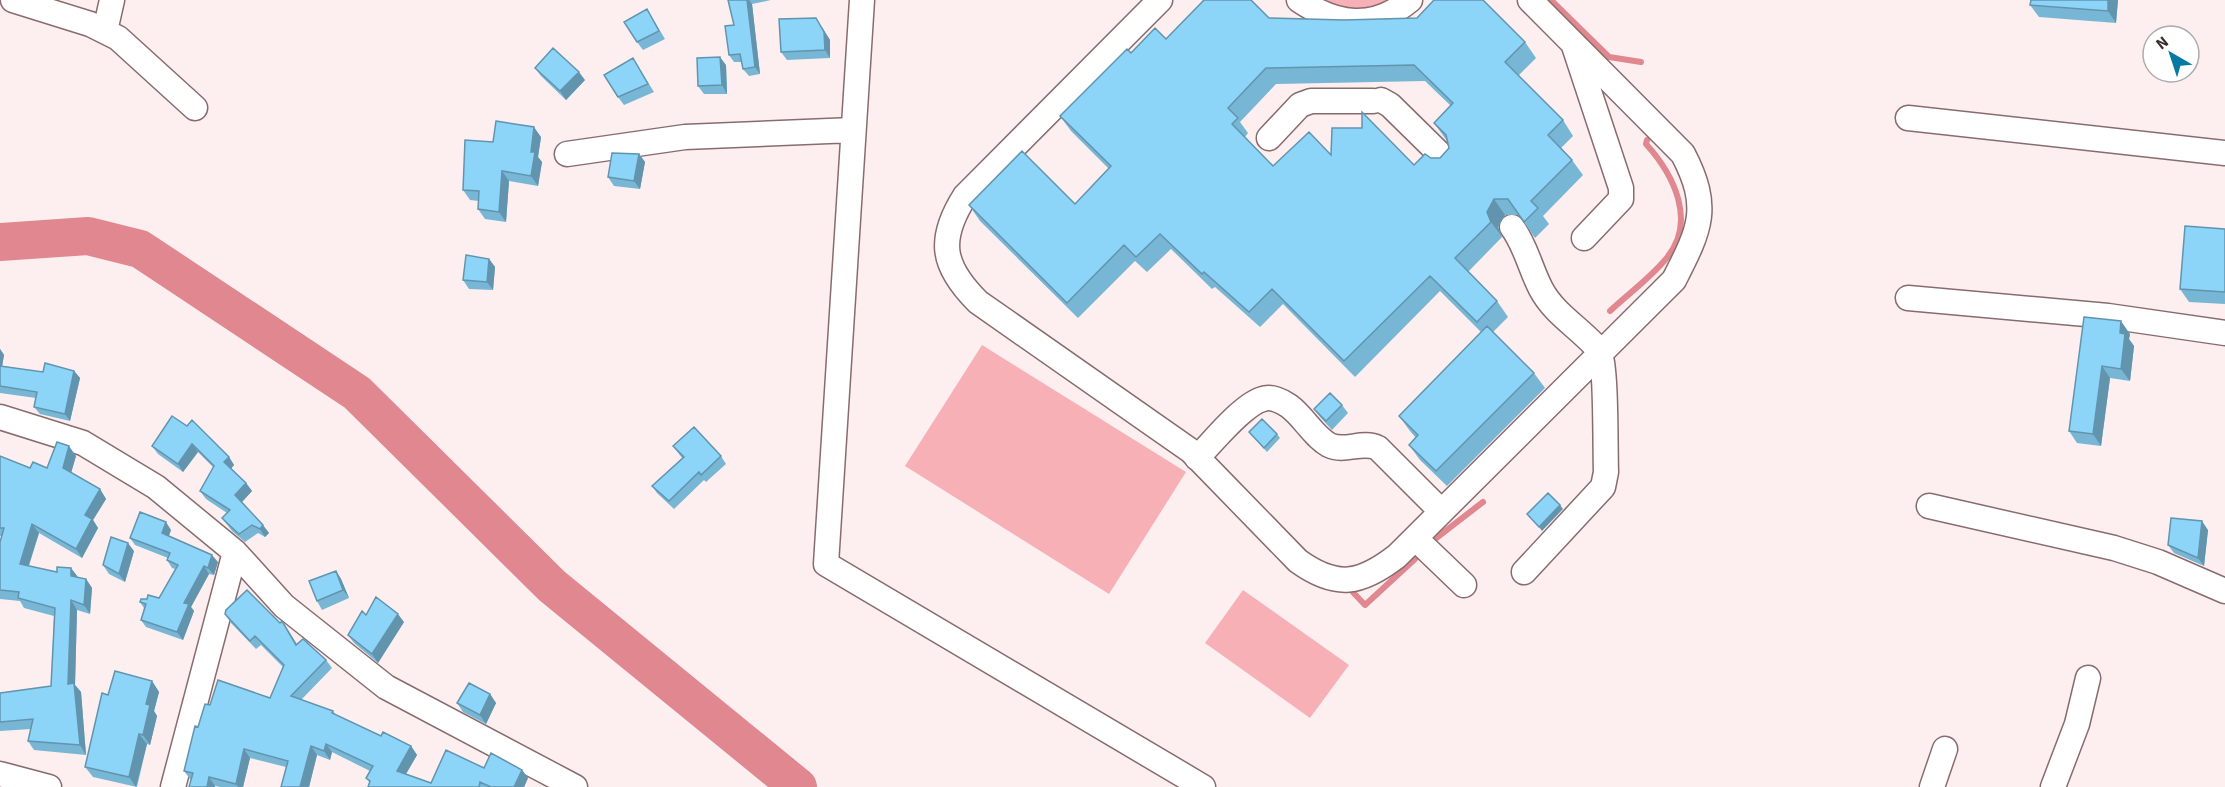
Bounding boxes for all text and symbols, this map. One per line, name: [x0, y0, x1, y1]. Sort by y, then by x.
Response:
north arrow: [2141, 24, 2201, 84]
text: N: [2151, 31, 2173, 55]

